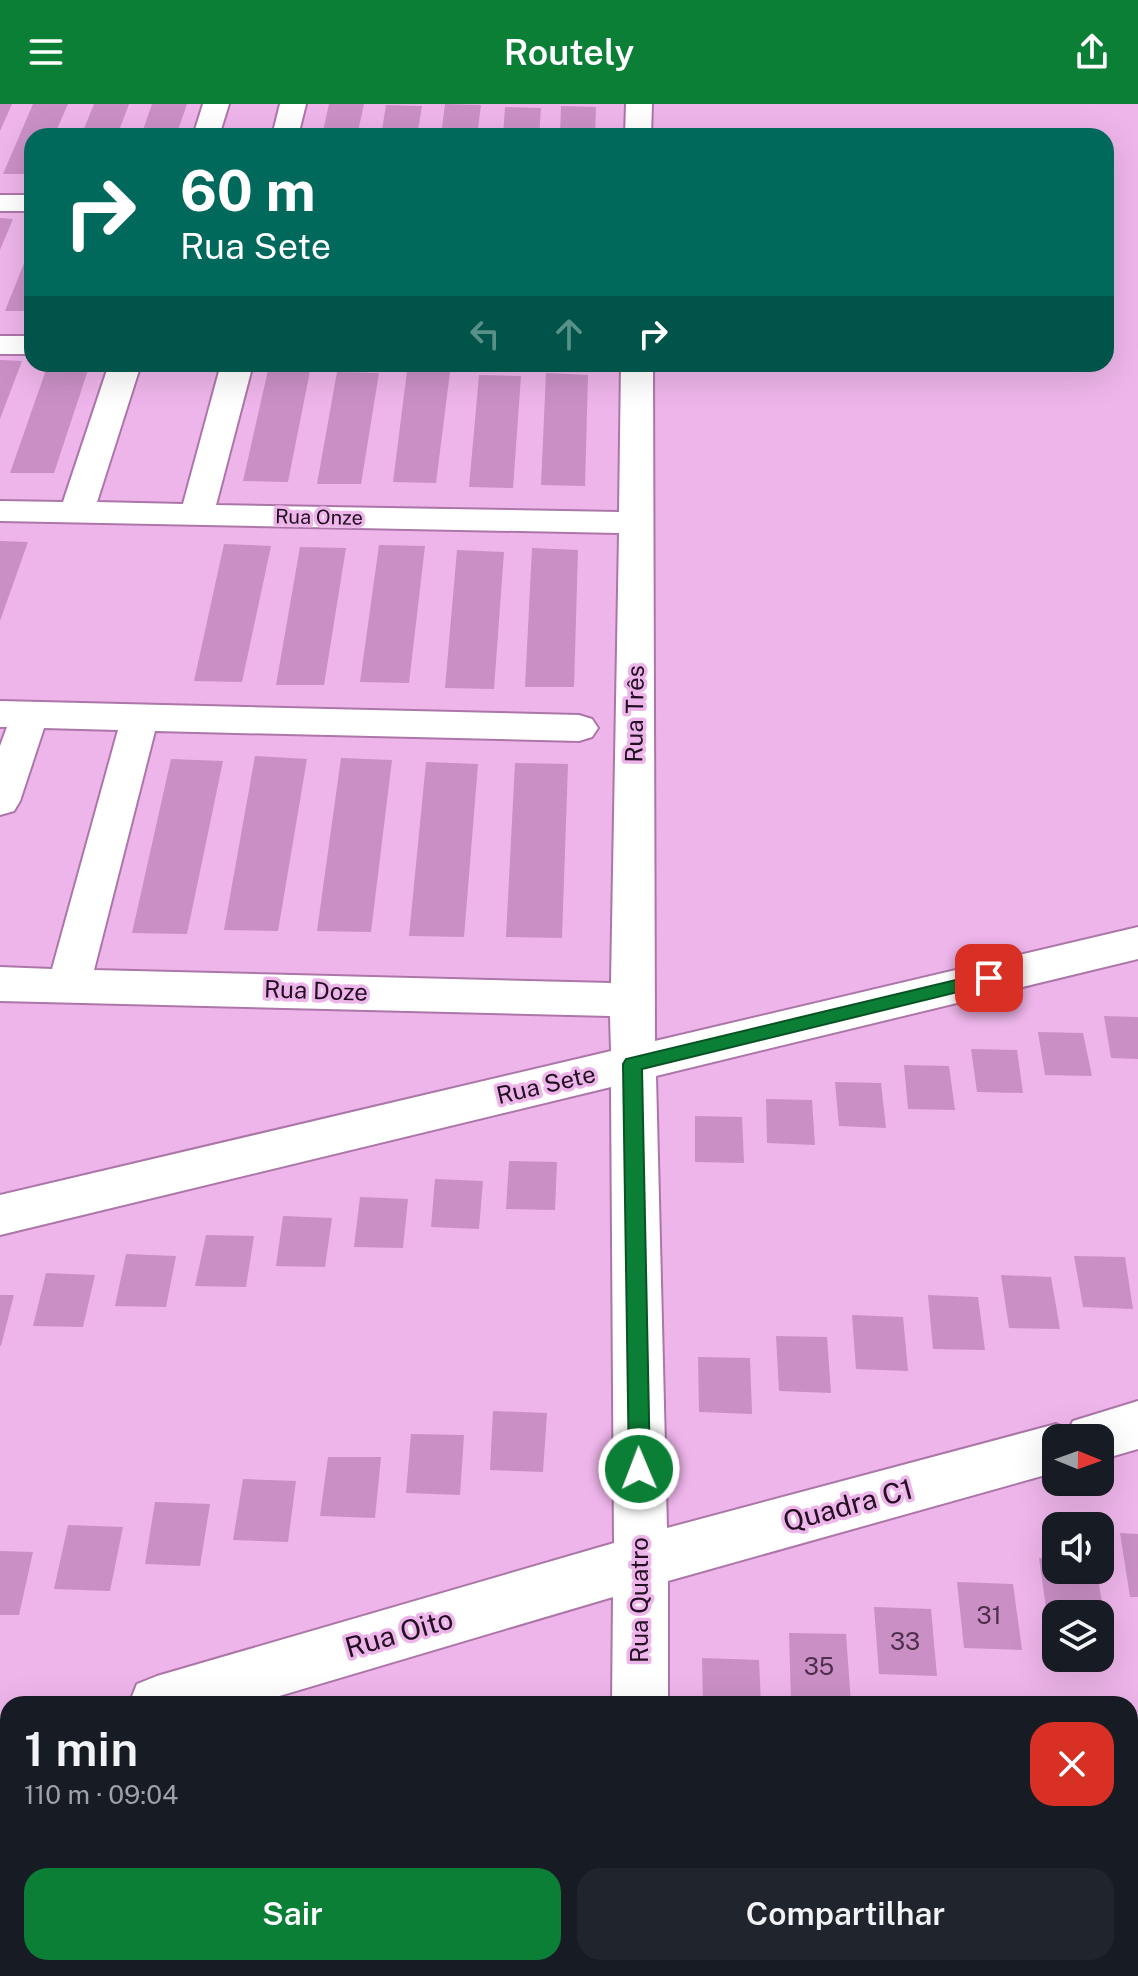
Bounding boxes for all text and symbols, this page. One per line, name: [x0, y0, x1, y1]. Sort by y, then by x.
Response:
icon: menu: [24, 30, 68, 74]
icon: share: [1070, 30, 1114, 74]
text: Routely: [504, 31, 634, 73]
text: 60 m: [180, 158, 316, 224]
icon: right: [48, 160, 152, 264]
text: Rua Sete: [180, 225, 331, 267]
icon: left: [463, 312, 507, 356]
icon: ahead: [547, 312, 591, 356]
icon: right: [631, 312, 675, 356]
street label: Rua Onze: [275, 504, 363, 530]
street label: Rua Três: [619, 665, 649, 763]
pin: [955, 944, 1023, 1012]
icon: arrive: [967, 956, 1011, 1000]
street label: Rua Doze: [264, 974, 369, 1006]
street label: Rua Sete: [494, 1059, 598, 1109]
north arrow: [1042, 1424, 1114, 1496]
map controls: [1042, 1424, 1114, 1672]
position arrow: [597, 1427, 681, 1511]
street label: Quadra C1: [779, 1471, 916, 1538]
button: sound: [1042, 1512, 1114, 1584]
street label: Rua Quatro: [625, 1537, 653, 1663]
button: layers: [1042, 1600, 1114, 1672]
street label: Rua Oito: [341, 1601, 457, 1664]
house number: 31: [977, 1601, 1001, 1629]
house number: 33: [890, 1627, 920, 1655]
house number: 35: [804, 1652, 834, 1680]
text: 1 min: [24, 1720, 138, 1777]
button: close: [1030, 1722, 1114, 1806]
text: 110 m · 09:04: [24, 1779, 178, 1810]
button: Sair: [24, 1868, 561, 1960]
button: Compartilhar: [577, 1868, 1114, 1960]

